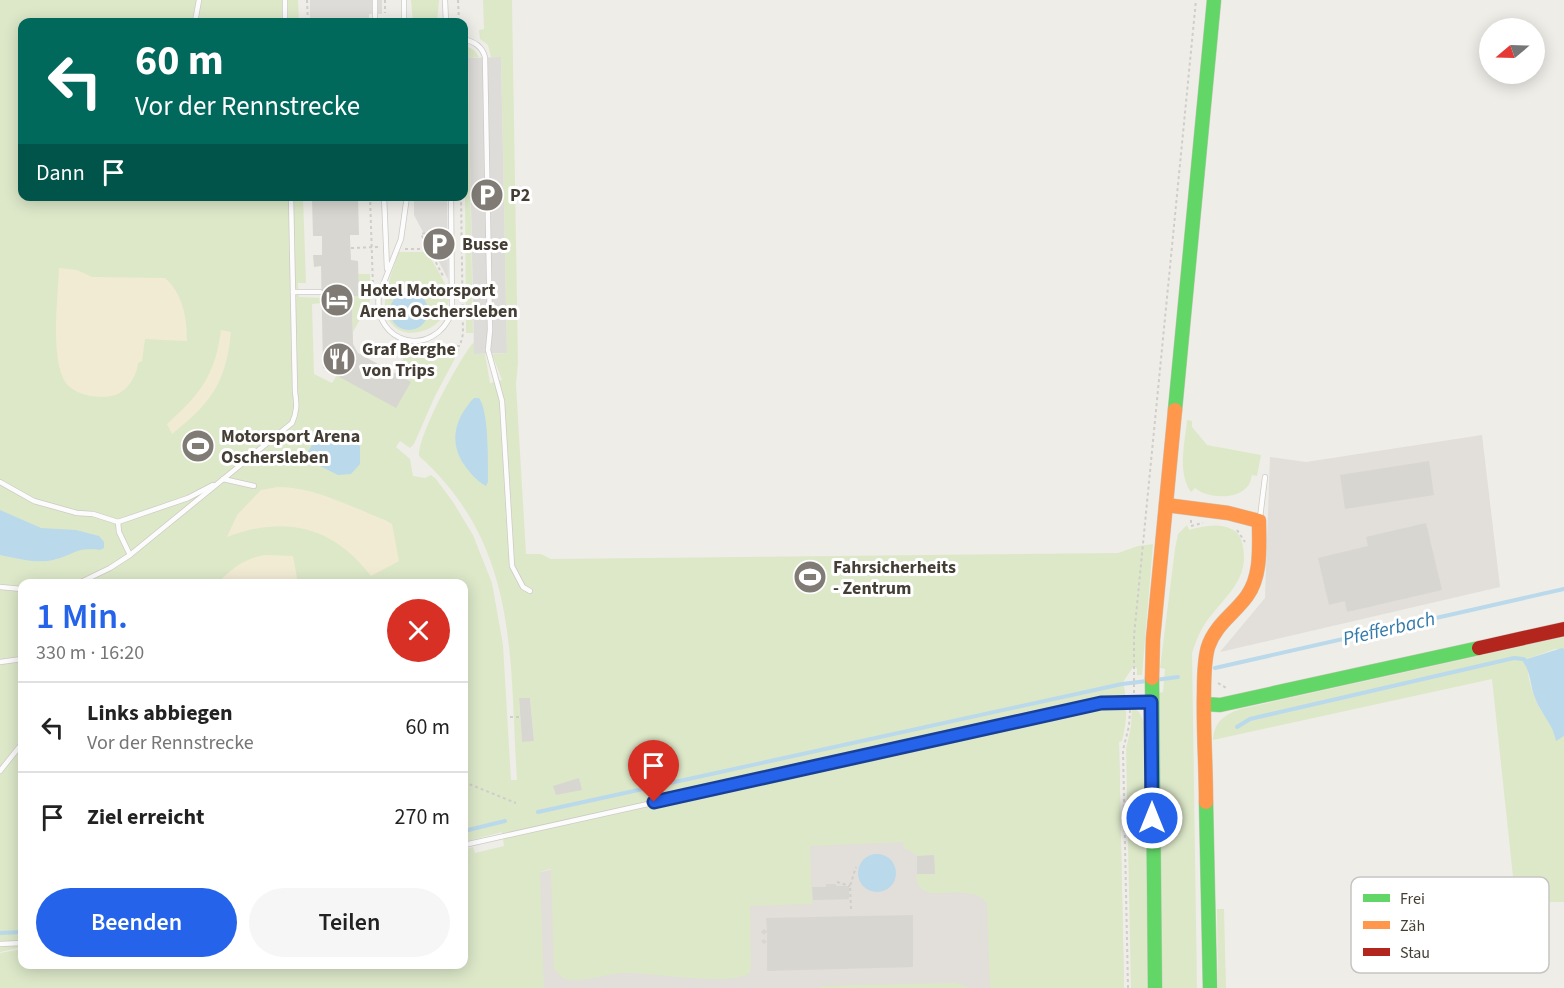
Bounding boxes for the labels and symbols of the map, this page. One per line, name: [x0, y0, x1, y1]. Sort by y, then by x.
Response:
north arrow: [1479, 18, 1545, 84]
parking icon: P2: [469, 177, 505, 213]
place label: P2: [510, 183, 530, 208]
parking icon: Busse: [421, 226, 457, 262]
place label: Busse: [462, 232, 508, 257]
place label: Hotel Motorsport Arena Oschersleben: [359, 278, 518, 324]
hotel icon: Hotel Motorsport Arena Oschersleben: [319, 282, 355, 318]
place label: Graf Berghe von Trips: [362, 337, 456, 383]
restaurant icon: Graf Berghe von Trips: [321, 341, 357, 377]
place label: Motorsport Arena Oschersleben: [221, 424, 360, 470]
sports icon: Motorsport Arena Oschersleben: [180, 428, 216, 464]
place label: Fahrsicherheits - Zentrum: [833, 555, 956, 601]
sports icon: Fahrsicherheits - Zentrum: [792, 559, 828, 595]
water label: Pfefferbach: [1340, 605, 1438, 653]
pin: [628, 740, 679, 802]
position arrow: [1120, 786, 1184, 850]
legend: [1351, 877, 1549, 973]
text: Frei: [1400, 888, 1425, 910]
text: Zäh: [1400, 915, 1425, 937]
text: Stau: [1400, 942, 1430, 964]

